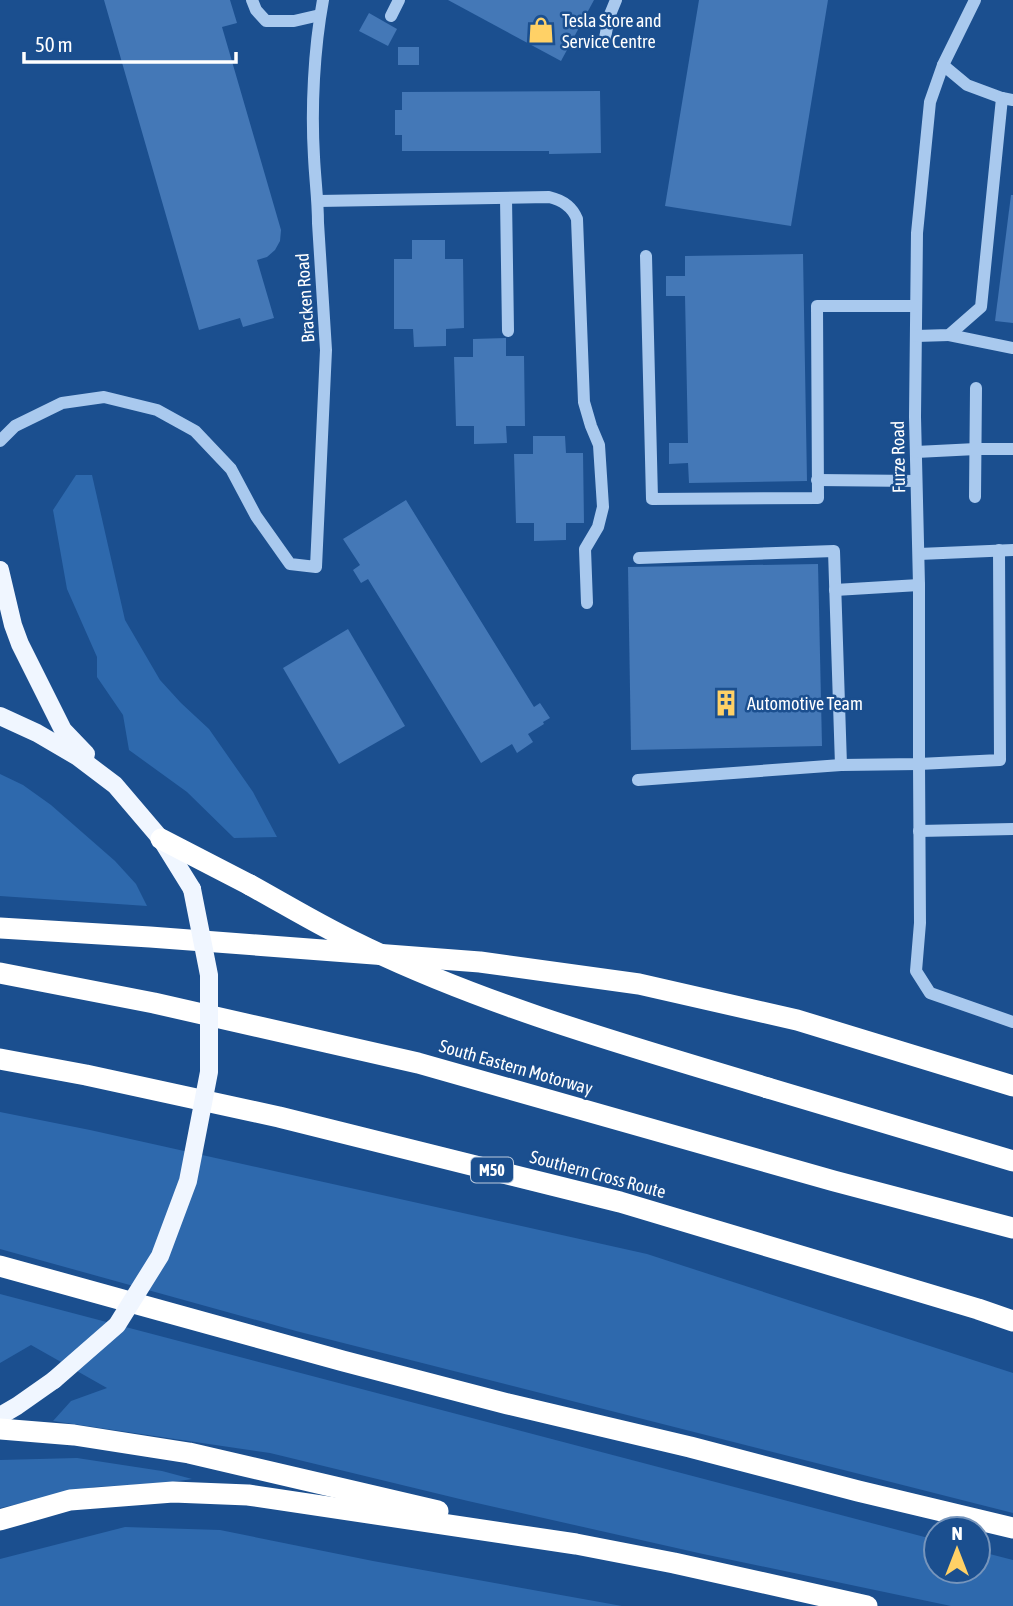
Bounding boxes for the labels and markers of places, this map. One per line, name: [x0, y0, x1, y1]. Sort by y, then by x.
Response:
place label: Tesla Store and Service Centre: [562, 10, 662, 52]
shop icon: Tesla Store and Service Centre: [526, 15, 556, 45]
building icon: Automotive Team: [711, 688, 741, 718]
place label: Automotive Team: [747, 693, 863, 714]

